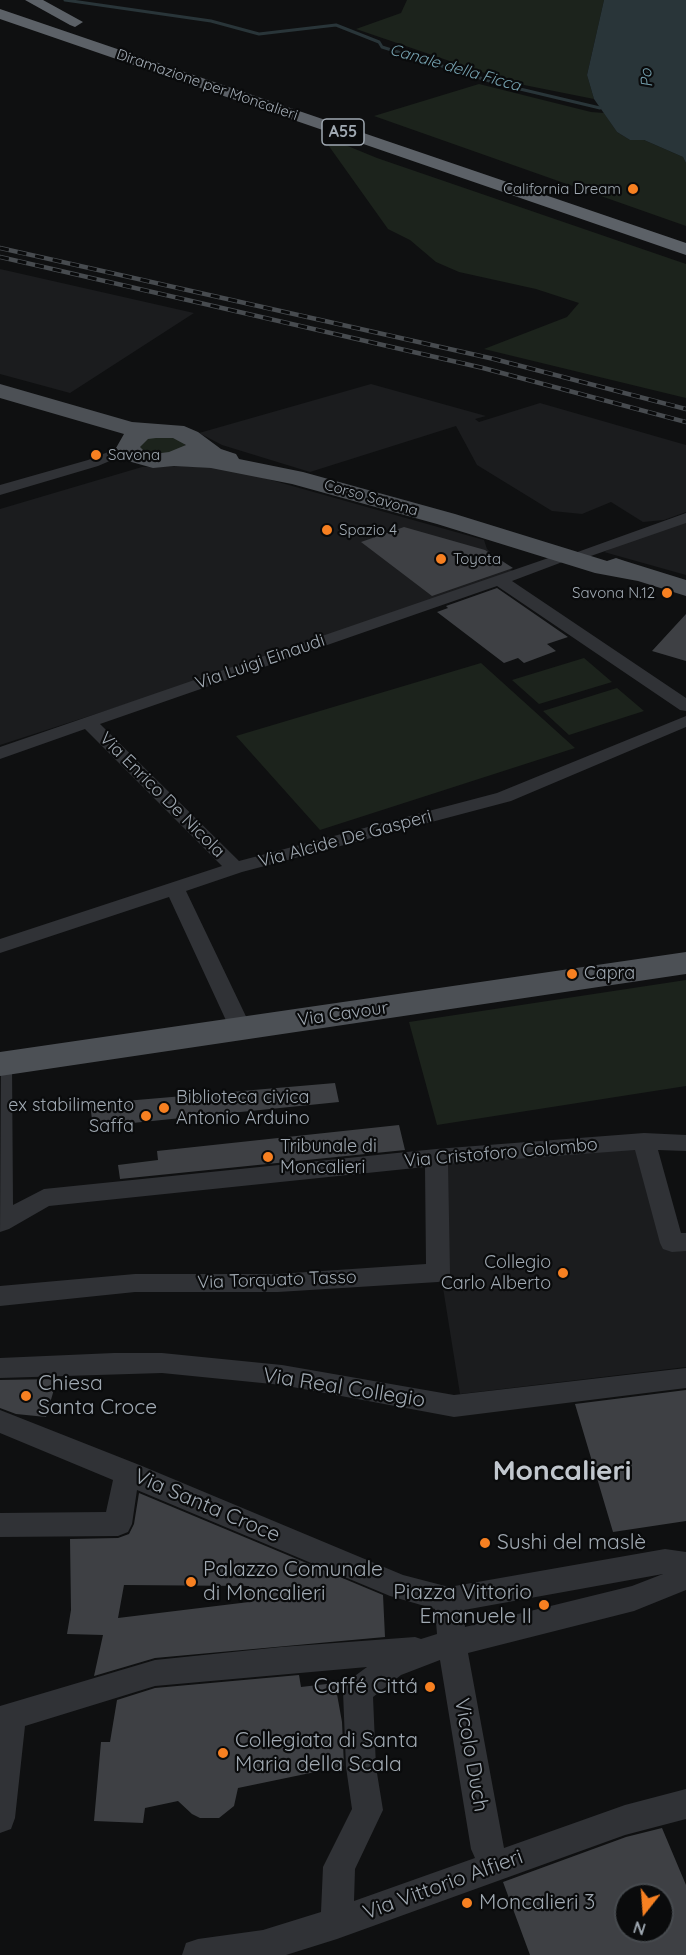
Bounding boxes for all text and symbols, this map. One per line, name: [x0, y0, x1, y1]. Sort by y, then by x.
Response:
water label: Canale della Ficca: [388, 40, 522, 96]
street label: Diramazione per Moncalieri: [114, 45, 300, 125]
water label: Po: [637, 68, 657, 88]
road number: A55: [322, 119, 364, 145]
place label: California Dream: [503, 180, 621, 198]
marker: California Dream: [626, 182, 640, 196]
place label: Savona: [108, 446, 160, 464]
marker: Savona: [89, 448, 103, 462]
street label: Corso Savona: [322, 476, 420, 520]
place label: Spazio 4: [339, 521, 397, 539]
marker: Spazio 4: [320, 523, 334, 537]
place label: Toyota: [453, 550, 501, 568]
marker: Toyota: [434, 552, 448, 566]
place label: Savona N.12: [572, 584, 655, 602]
marker: Savona N.12: [660, 586, 674, 600]
street label: Via Luigi Einaudi: [192, 630, 328, 694]
street label: Via Enrico De Nicola: [95, 728, 229, 862]
street label: Via Alcide De Gasperi: [256, 805, 434, 873]
place label: Capra: [584, 963, 635, 985]
marker: Capra: [565, 967, 579, 981]
street label: Via Cavour: [296, 997, 390, 1031]
place label: Biblioteca civica Antonio Arduino: [176, 1087, 310, 1130]
place label: ex stabilimento Saffa: [8, 1095, 134, 1138]
marker: Biblioteca civica Antonio Arduino: [157, 1101, 171, 1115]
marker: ex stabilimento Saffa: [139, 1109, 153, 1123]
street label: Via Cristoforo Colombo: [403, 1134, 599, 1172]
place label: Tribunale di Moncalieri: [280, 1136, 377, 1178]
marker: Tribunale di Moncalieri: [261, 1150, 275, 1164]
place label: Collegio Carlo Alberto: [441, 1252, 551, 1294]
street label: Via Torquato Tasso: [197, 1266, 357, 1294]
marker: Collegio Carlo Alberto: [556, 1266, 570, 1280]
street label: Via Real Collegio: [261, 1363, 427, 1413]
place label: Chiesa Santa Croce: [38, 1371, 157, 1421]
marker: Chiesa Santa Croce: [19, 1389, 33, 1403]
district label: Moncalieri: [493, 1455, 631, 1489]
street label: Via Santa Croce: [130, 1464, 284, 1548]
place label: Sushi del maslè: [497, 1530, 646, 1556]
marker: Sushi del maslè: [478, 1536, 492, 1550]
place label: Palazzo Comunale di Moncalieri: [203, 1557, 383, 1607]
marker: Palazzo Comunale di Moncalieri: [184, 1575, 198, 1589]
place label: Piazza Vittorio Emanuele II: [393, 1580, 532, 1630]
marker: Piazza Vittorio Emanuele II: [537, 1598, 551, 1612]
place label: Caffé Cittá: [314, 1674, 418, 1700]
marker: Caffé Cittá: [423, 1680, 437, 1694]
street label: Vicolo Duch: [449, 1696, 493, 1814]
place label: Collegiata di Santa Maria della Scala: [235, 1728, 418, 1778]
marker: Collegiata di Santa Maria della Scala: [216, 1746, 230, 1760]
street label: Via Vittorio Alfieri: [360, 1844, 526, 1926]
north arrow: [614, 1883, 674, 1943]
place label: Moncalieri 3: [479, 1890, 595, 1916]
marker: Moncalieri 3: [460, 1896, 474, 1910]
text: N: [631, 1917, 648, 1940]

